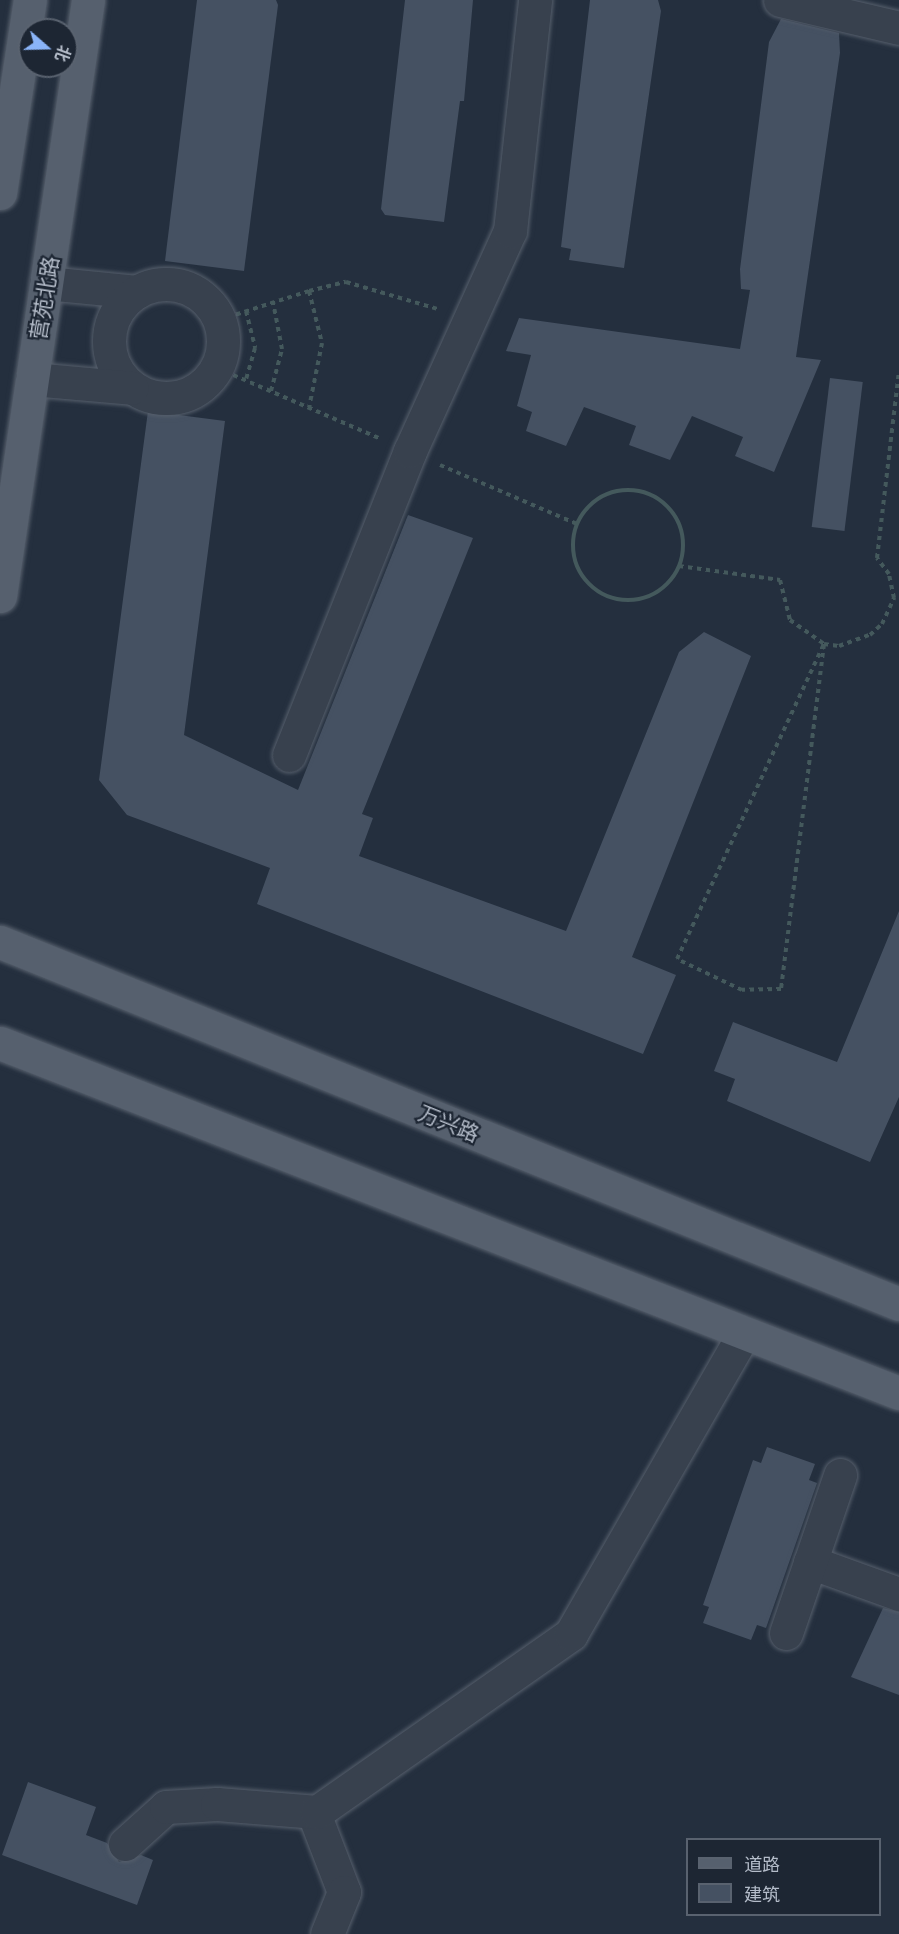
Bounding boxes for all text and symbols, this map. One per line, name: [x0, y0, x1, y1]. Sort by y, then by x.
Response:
north arrow: [18, 18, 78, 78]
text: 北: [50, 42, 76, 65]
street label: 营苑北路: [25, 255, 63, 341]
street label: 万兴路: [415, 1100, 483, 1146]
legend: [686, 1838, 881, 1916]
text: 道路: [744, 1852, 780, 1876]
text: 建筑: [744, 1882, 780, 1906]

